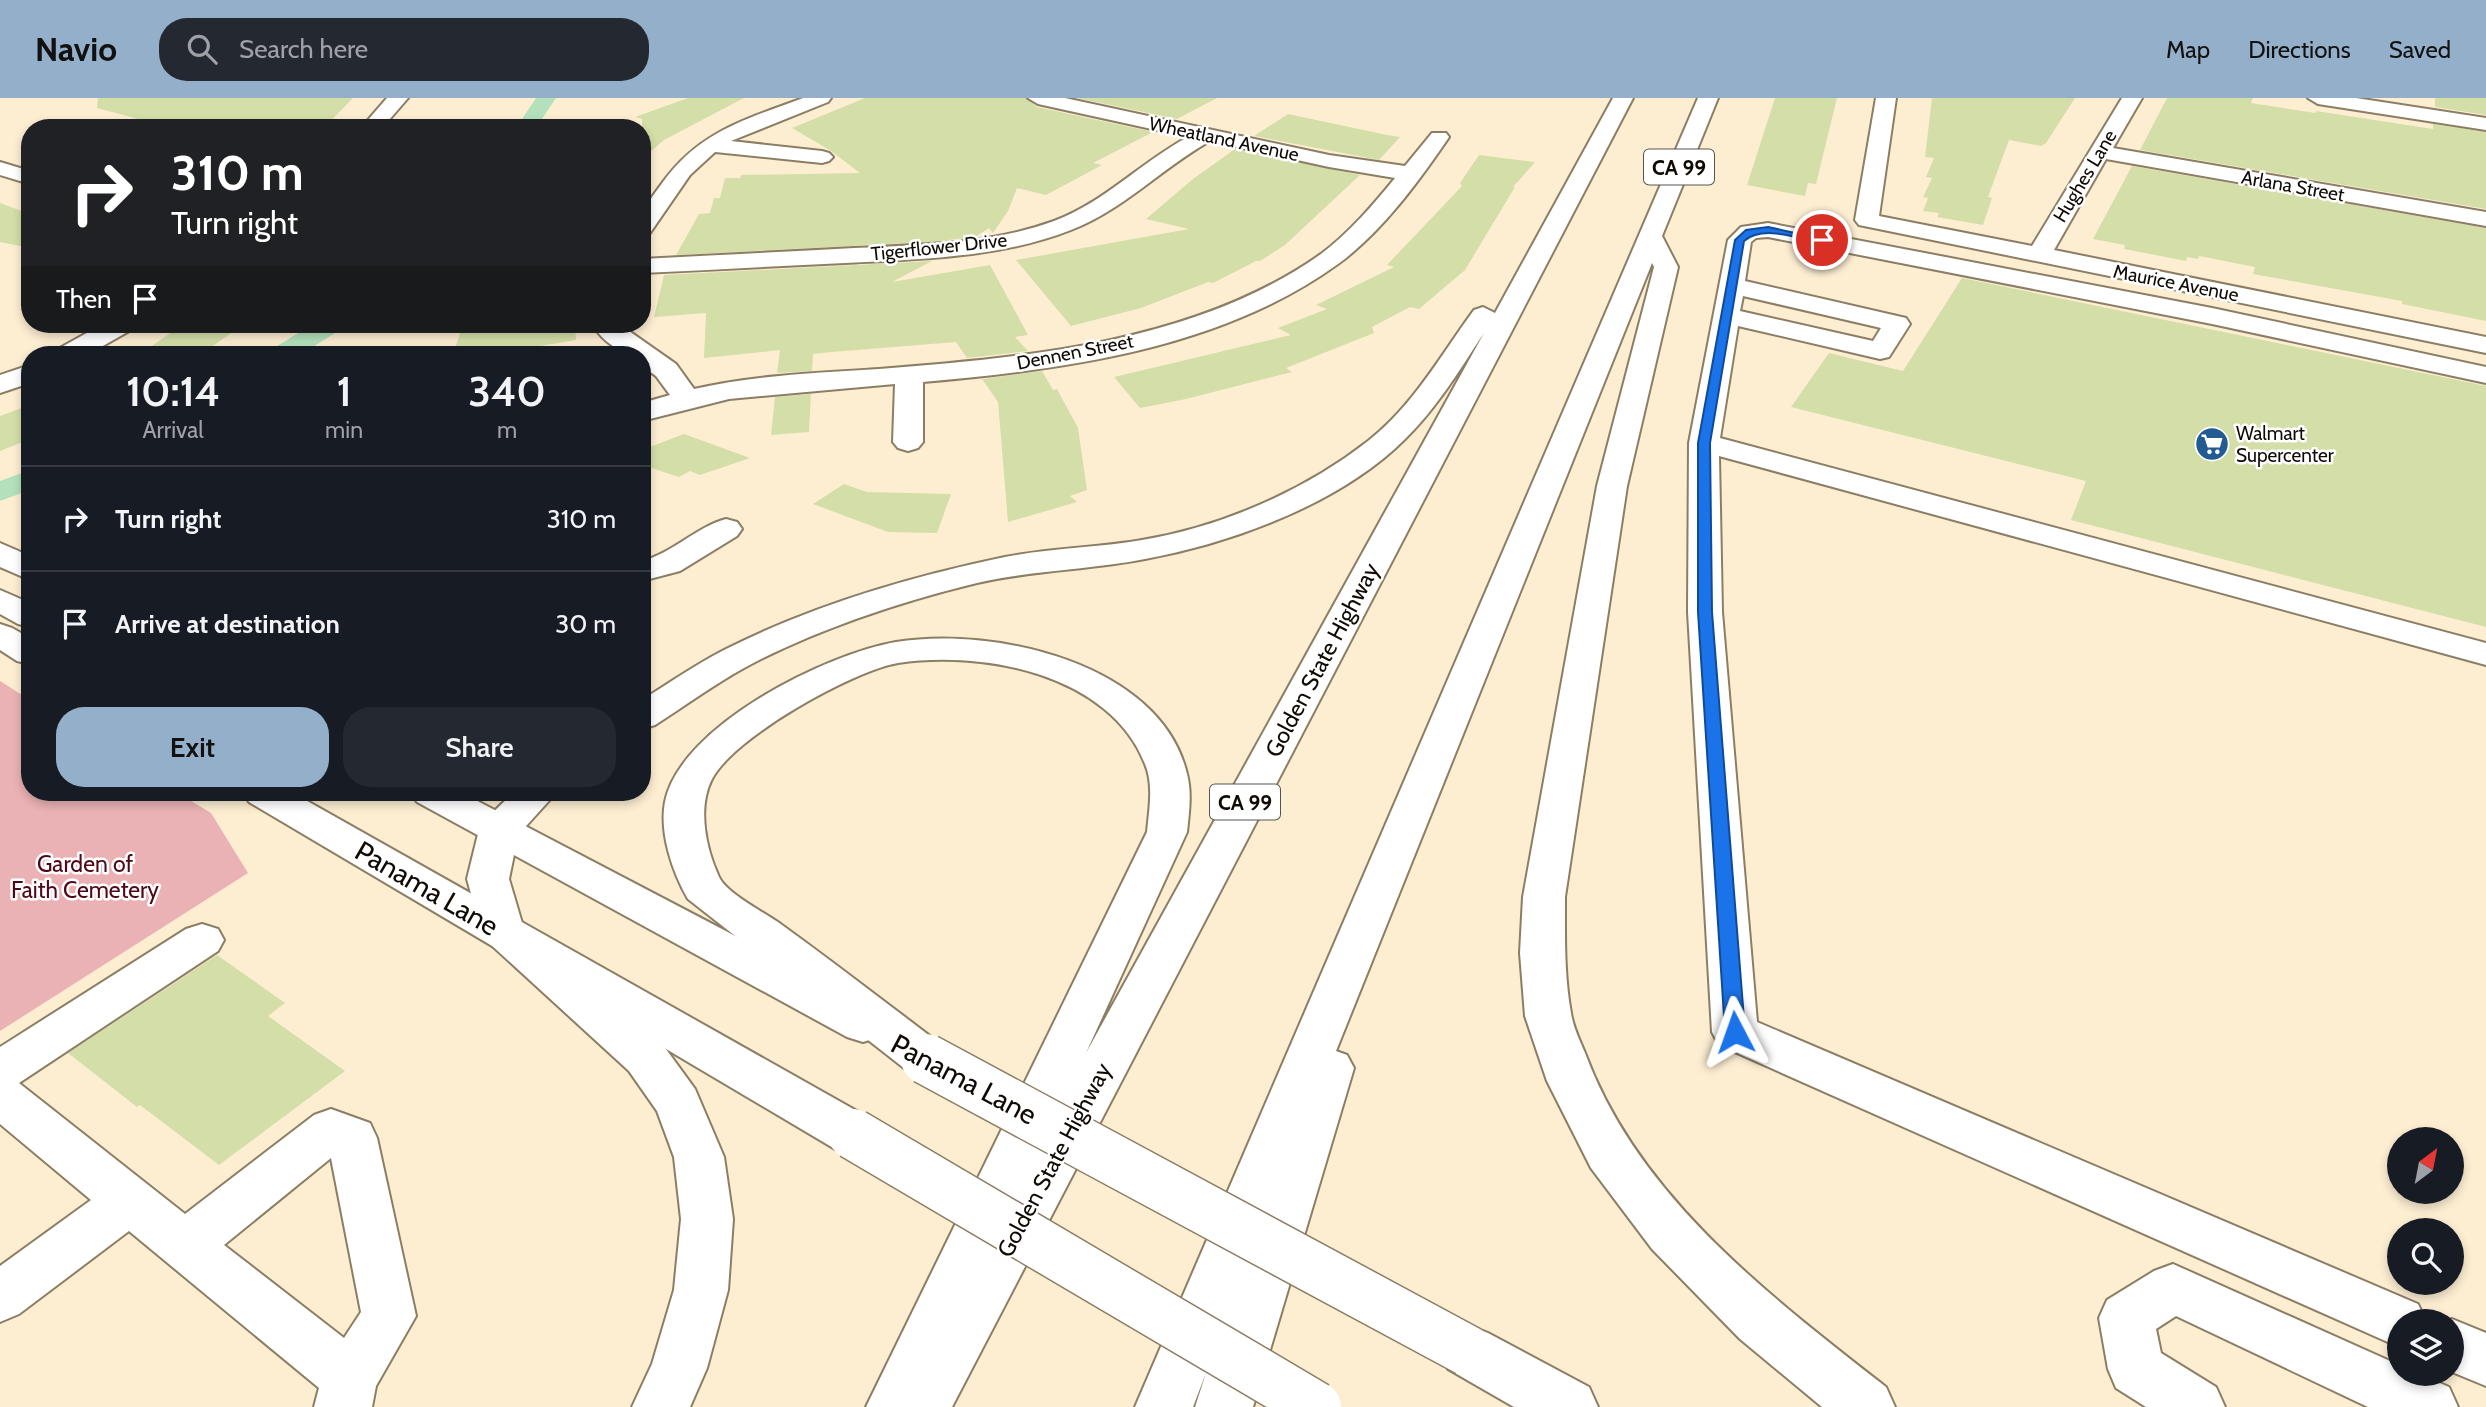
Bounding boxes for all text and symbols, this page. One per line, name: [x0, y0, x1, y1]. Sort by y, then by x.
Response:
search box: [159, 18, 649, 81]
text: Navio: [35, 29, 117, 69]
icon: search: [183, 30, 221, 68]
text: Search here: [239, 33, 368, 65]
text: Map: [2166, 35, 2210, 64]
text: Directions: [2248, 35, 2351, 64]
text: Saved: [2389, 35, 2451, 64]
street label: Wheatland Avenue: [1147, 112, 1301, 166]
street label: Hughes Lane: [2048, 125, 2122, 226]
text: 310 m: [171, 143, 304, 202]
icon: right: [56, 147, 147, 238]
road number: CA 99: [1644, 150, 1714, 184]
street label: Arlana Street: [2240, 166, 2347, 206]
text: Turn right: [171, 203, 298, 242]
pin: [1792, 210, 1852, 270]
icon: arrive: [1803, 221, 1841, 259]
street label: Tigerflower Drive: [870, 228, 1008, 266]
street label: Maurice Avenue: [2111, 260, 2241, 306]
icon: arrive: [126, 280, 164, 318]
text: Then: [56, 283, 112, 315]
street label: Dennen Street: [1015, 329, 1136, 375]
text: 10:14: [126, 365, 220, 417]
text: 1: [337, 365, 351, 417]
text: 340: [468, 365, 546, 417]
text: Arrival: [142, 416, 204, 444]
text: min: [325, 416, 363, 444]
text: m: [497, 416, 517, 444]
place label: Walmart Supercenter: [2236, 422, 2334, 467]
supermarket icon: Walmart Supercenter: [2193, 425, 2231, 463]
icon: right: [56, 500, 94, 538]
text: Turn right: [115, 503, 221, 535]
text: 310 m: [547, 503, 616, 535]
street label: Golden State Highway: [1259, 558, 1385, 762]
icon: arrive: [56, 605, 94, 643]
text: Arrive at destination: [115, 608, 340, 640]
text: 30 m: [555, 608, 616, 640]
button: Exit: [56, 707, 329, 787]
button: Share: [343, 707, 616, 787]
road number: CA 99: [1210, 784, 1280, 820]
street label: Panama Lane: [349, 833, 505, 943]
park label: Garden of Faith Cemetery: [11, 850, 159, 904]
position arrow: [1698, 995, 1772, 1069]
street label: Panama Lane: [885, 1026, 1043, 1132]
street label: Golden State Highway: [991, 1058, 1117, 1262]
north arrow: [2387, 1127, 2464, 1204]
map controls: [2387, 1127, 2464, 1386]
button: search: [2387, 1218, 2464, 1295]
button: layers: [2387, 1309, 2464, 1386]

